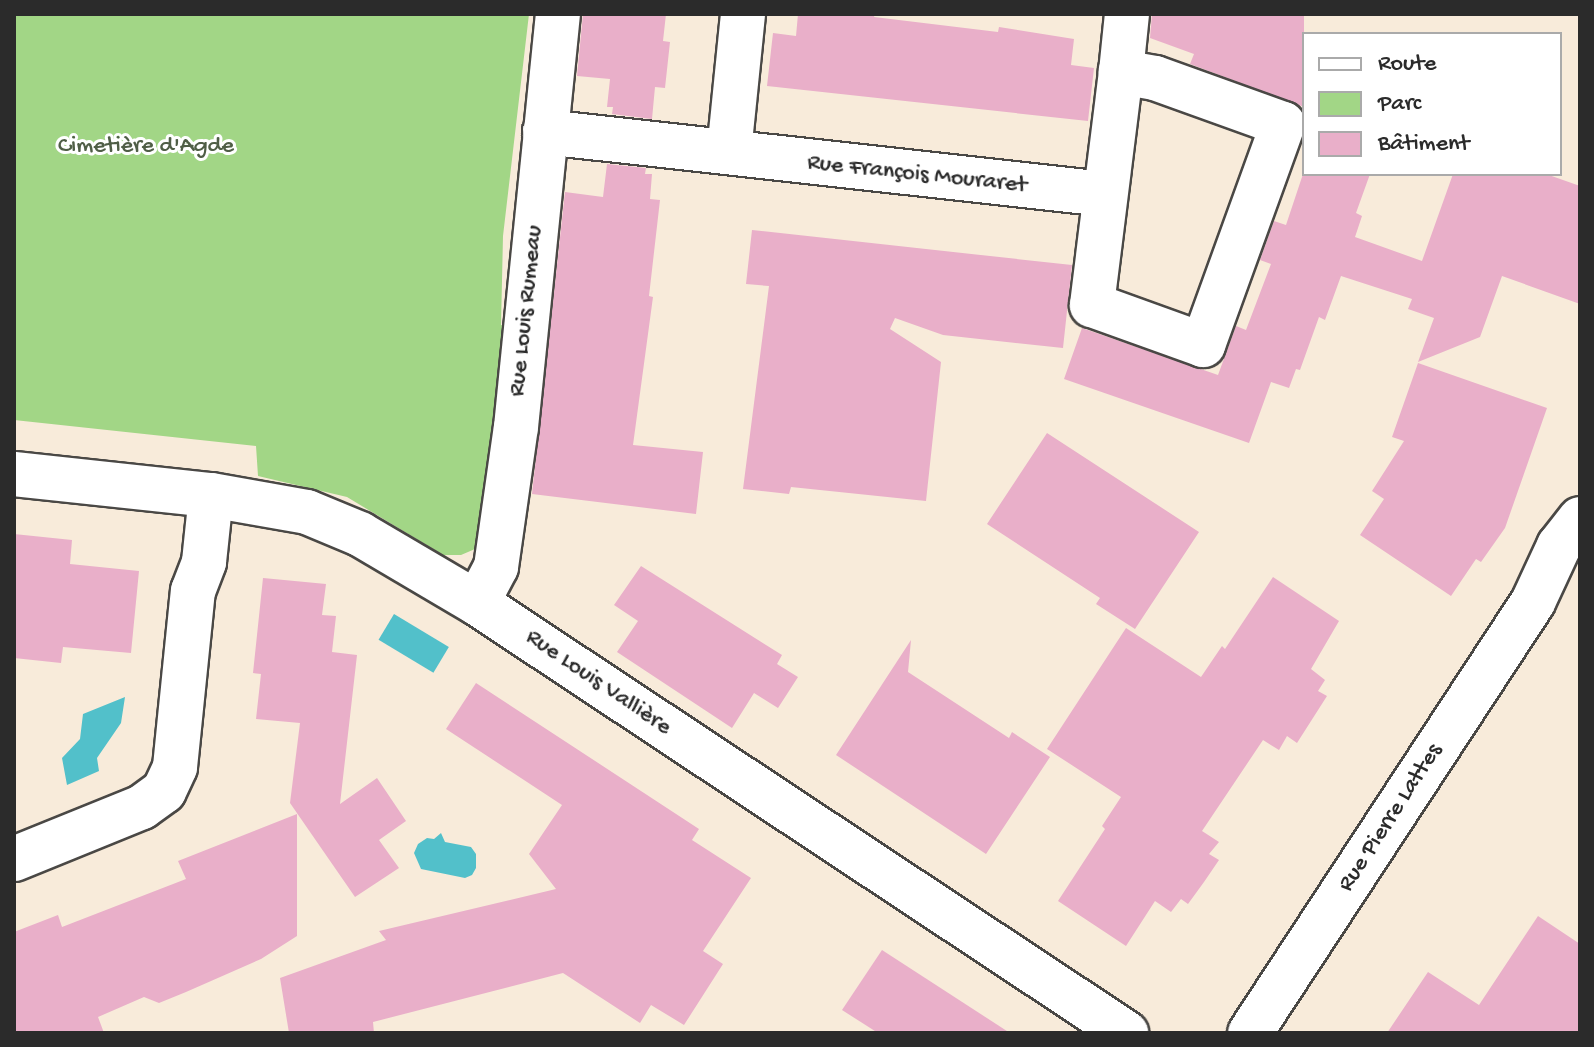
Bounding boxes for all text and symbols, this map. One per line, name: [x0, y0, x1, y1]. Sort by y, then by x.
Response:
legend: [1302, 32, 1562, 176]
text: Route: [1378, 50, 1436, 79]
text: Parc: [1378, 90, 1421, 119]
text: Bâtiment: [1378, 130, 1469, 159]
park label: Cimetière d'Agde: [58, 133, 234, 161]
street label: Rue François Mouraret: [806, 149, 1028, 201]
street label: Rue Louis Rumeau: [504, 224, 550, 398]
street label: Rue Louis Vallière: [520, 624, 676, 742]
street label: Rue Pierre Lattes: [1332, 739, 1450, 897]

